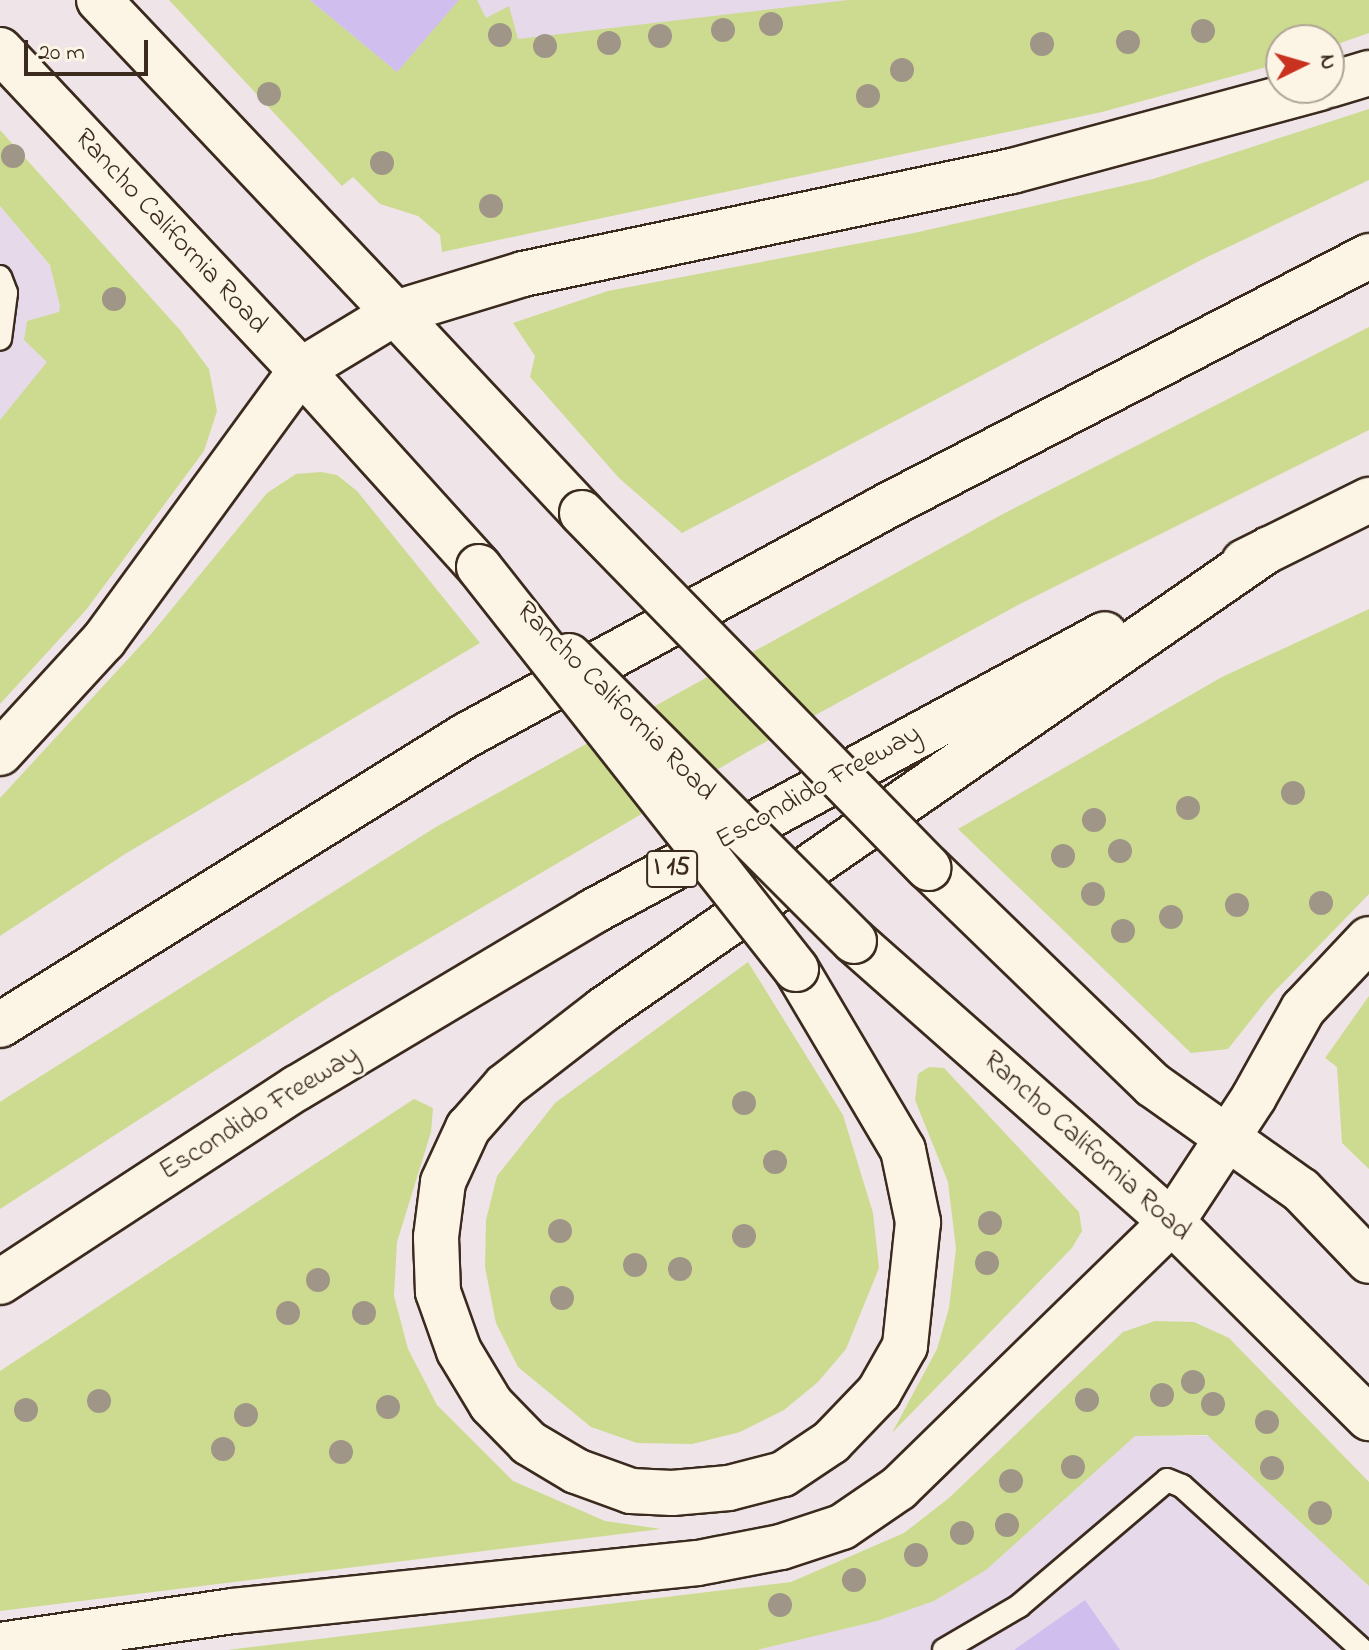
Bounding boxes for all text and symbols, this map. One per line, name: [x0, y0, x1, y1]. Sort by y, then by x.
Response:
scale bar: [28, 24, 152, 74]
north arrow: [1265, 24, 1345, 104]
text: 20 m: [38, 36, 85, 71]
text: N: [1310, 53, 1344, 71]
street label: Rancho California Road: [66, 122, 274, 342]
street label: Rancho California Road: [508, 595, 722, 809]
street label: Escondido Freeway: [711, 718, 927, 858]
road number: I 15: [646, 847, 698, 891]
street label: Escondido Freeway: [154, 1039, 366, 1189]
street label: Rancho California Road: [975, 1045, 1197, 1249]

